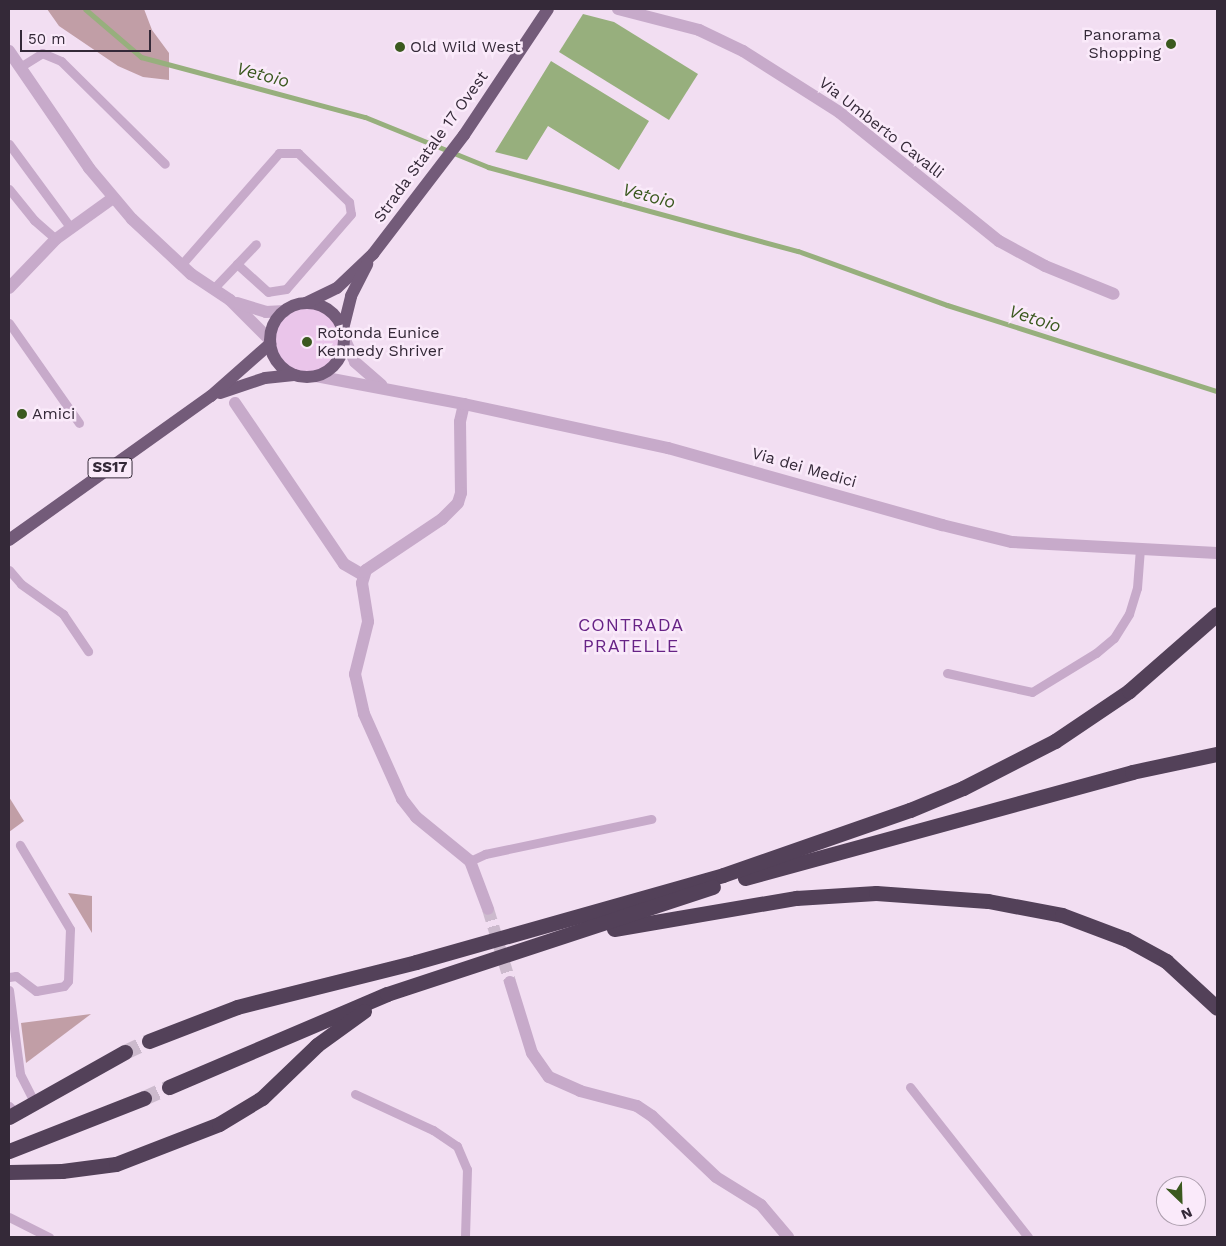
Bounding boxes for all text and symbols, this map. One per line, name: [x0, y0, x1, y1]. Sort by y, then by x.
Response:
scale bar: [22, 20, 154, 52]
place label: Panorama Shopping: [1083, 25, 1161, 63]
text: 50 m: [28, 30, 65, 48]
place label: Old Wild West: [410, 37, 522, 57]
marker: Panorama Shopping: [1165, 38, 1177, 50]
marker: Old Wild West: [394, 41, 406, 53]
water label: Vetoio: [234, 58, 292, 92]
street label: Strada Statale 17 Ovest: [369, 67, 493, 227]
street label: Via Umberto Cavalli: [815, 73, 947, 183]
water label: Vetoio: [620, 179, 678, 213]
water label: Vetoio: [1006, 300, 1064, 338]
place label: Rotonda Eunice Kennedy Shriver: [317, 323, 444, 361]
marker: Rotonda Eunice Kennedy Shriver: [301, 336, 313, 348]
place label: Amici: [32, 404, 75, 424]
marker: Amici: [16, 408, 28, 420]
street label: Via dei Medici: [749, 444, 859, 492]
road number: SS17: [88, 456, 132, 480]
district label: CONTRADA PRATELLE: [577, 615, 685, 658]
north arrow: [1156, 1176, 1206, 1226]
text: N: [1179, 1204, 1195, 1223]

